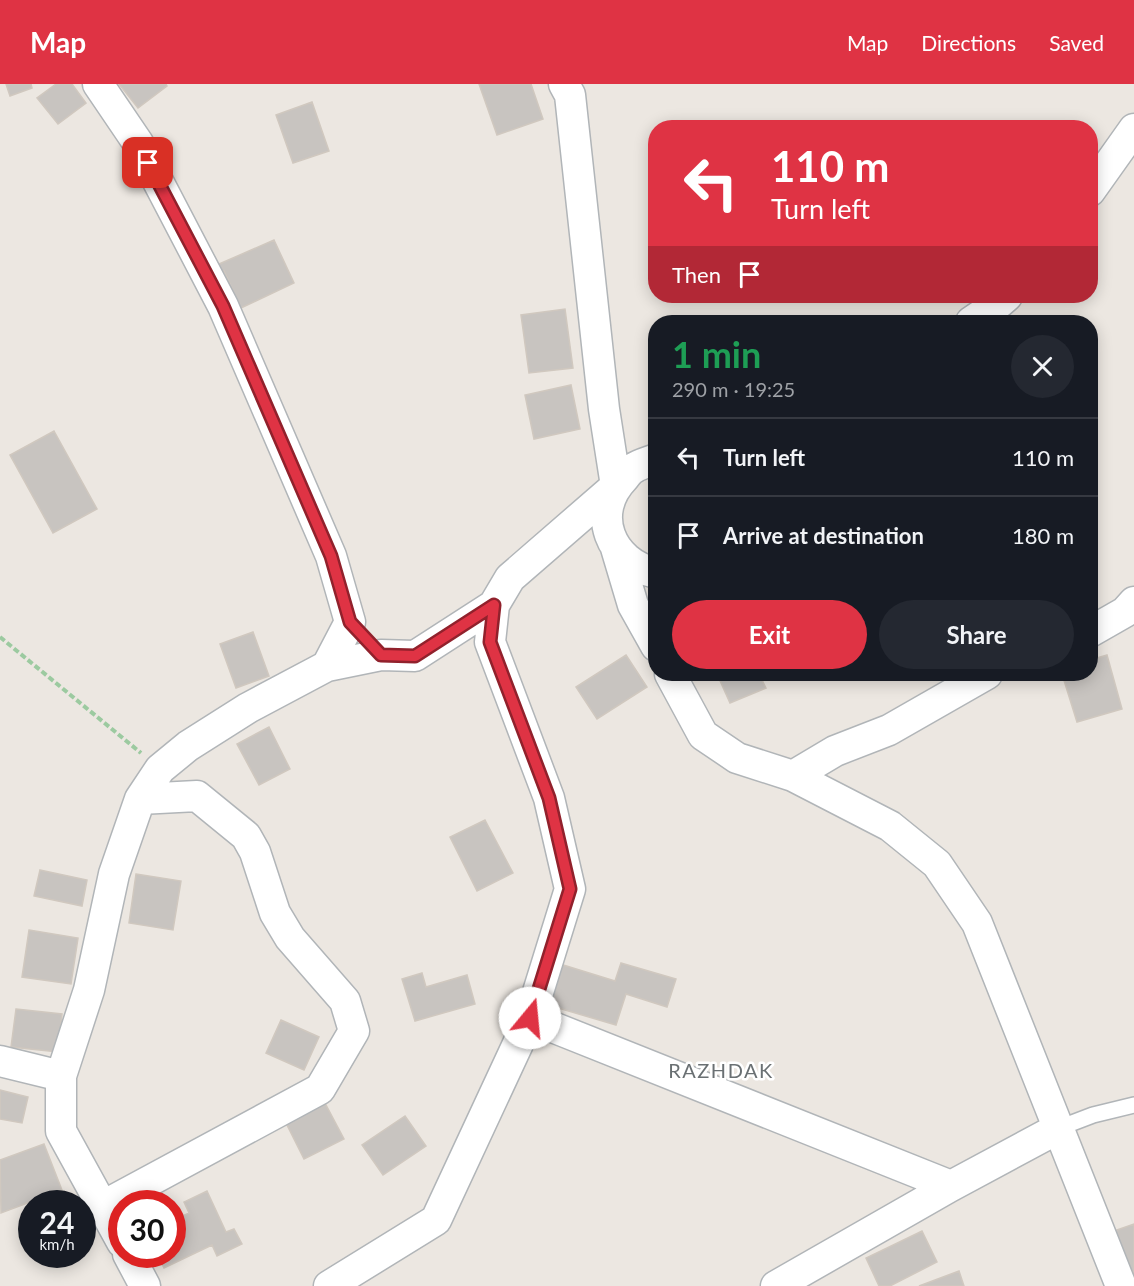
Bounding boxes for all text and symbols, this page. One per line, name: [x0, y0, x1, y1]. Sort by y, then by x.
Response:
text: Map: [30, 25, 86, 59]
text: Map: [847, 30, 888, 55]
text: Directions: [921, 30, 1016, 55]
text: Saved: [1049, 30, 1104, 55]
pin: [122, 137, 173, 188]
text: 110 m: [771, 141, 889, 191]
icon: left: [672, 144, 750, 222]
icon: arrive: [131, 146, 164, 179]
text: Turn left: [771, 192, 870, 225]
icon: arrive: [733, 258, 766, 291]
text: Then: [672, 261, 721, 288]
text: 1 min: [672, 332, 761, 376]
button: close: [1011, 335, 1074, 398]
text: 290 m · 19:25: [672, 377, 795, 401]
icon: left: [672, 441, 705, 474]
text: Turn left: [723, 444, 805, 471]
text: 110 m: [1012, 444, 1074, 471]
icon: arrive: [672, 519, 705, 552]
text: Arrive at destination: [723, 522, 924, 549]
text: 180 m: [1012, 522, 1074, 549]
button: Exit: [672, 600, 867, 669]
button: Share: [879, 600, 1074, 669]
position arrow: [498, 986, 562, 1050]
district label: RAZHDAK: [668, 1058, 774, 1082]
speed limit sign: 30: [108, 1190, 186, 1268]
text: 24: [40, 1204, 74, 1240]
text: km/h: [39, 1235, 75, 1253]

